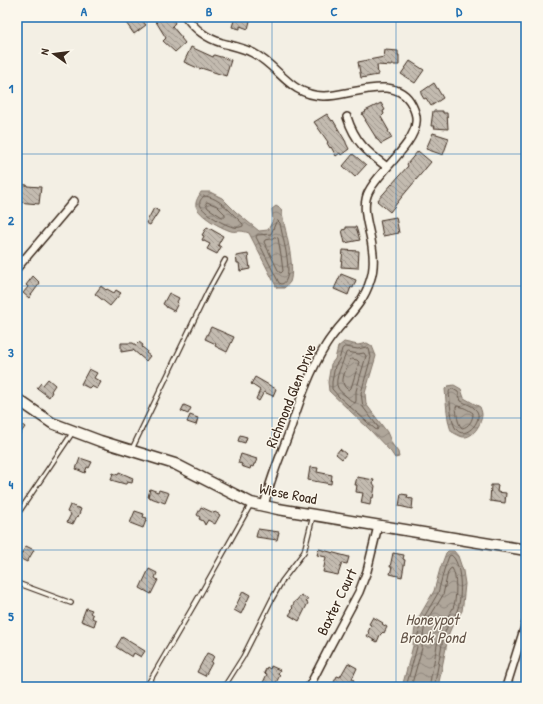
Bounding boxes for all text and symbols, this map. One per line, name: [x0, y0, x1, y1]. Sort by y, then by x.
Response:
text: A: [81, 2, 88, 20]
text: B: [206, 2, 213, 20]
text: C: [330, 2, 338, 20]
text: D: [456, 2, 463, 20]
north arrow: [34, 34, 74, 74]
text: N: [37, 47, 52, 56]
text: 1: [9, 79, 14, 97]
text: 2: [8, 211, 15, 229]
street label: Richmond Glen Drive: [260, 341, 321, 451]
text: 3: [8, 343, 14, 361]
text: 4: [9, 475, 14, 493]
street label: Wiese Road: [257, 478, 319, 509]
street label: Baxter Court: [311, 564, 362, 639]
text: 5: [8, 607, 14, 625]
water label: Honeypot Brook Pond: [399, 608, 467, 648]

